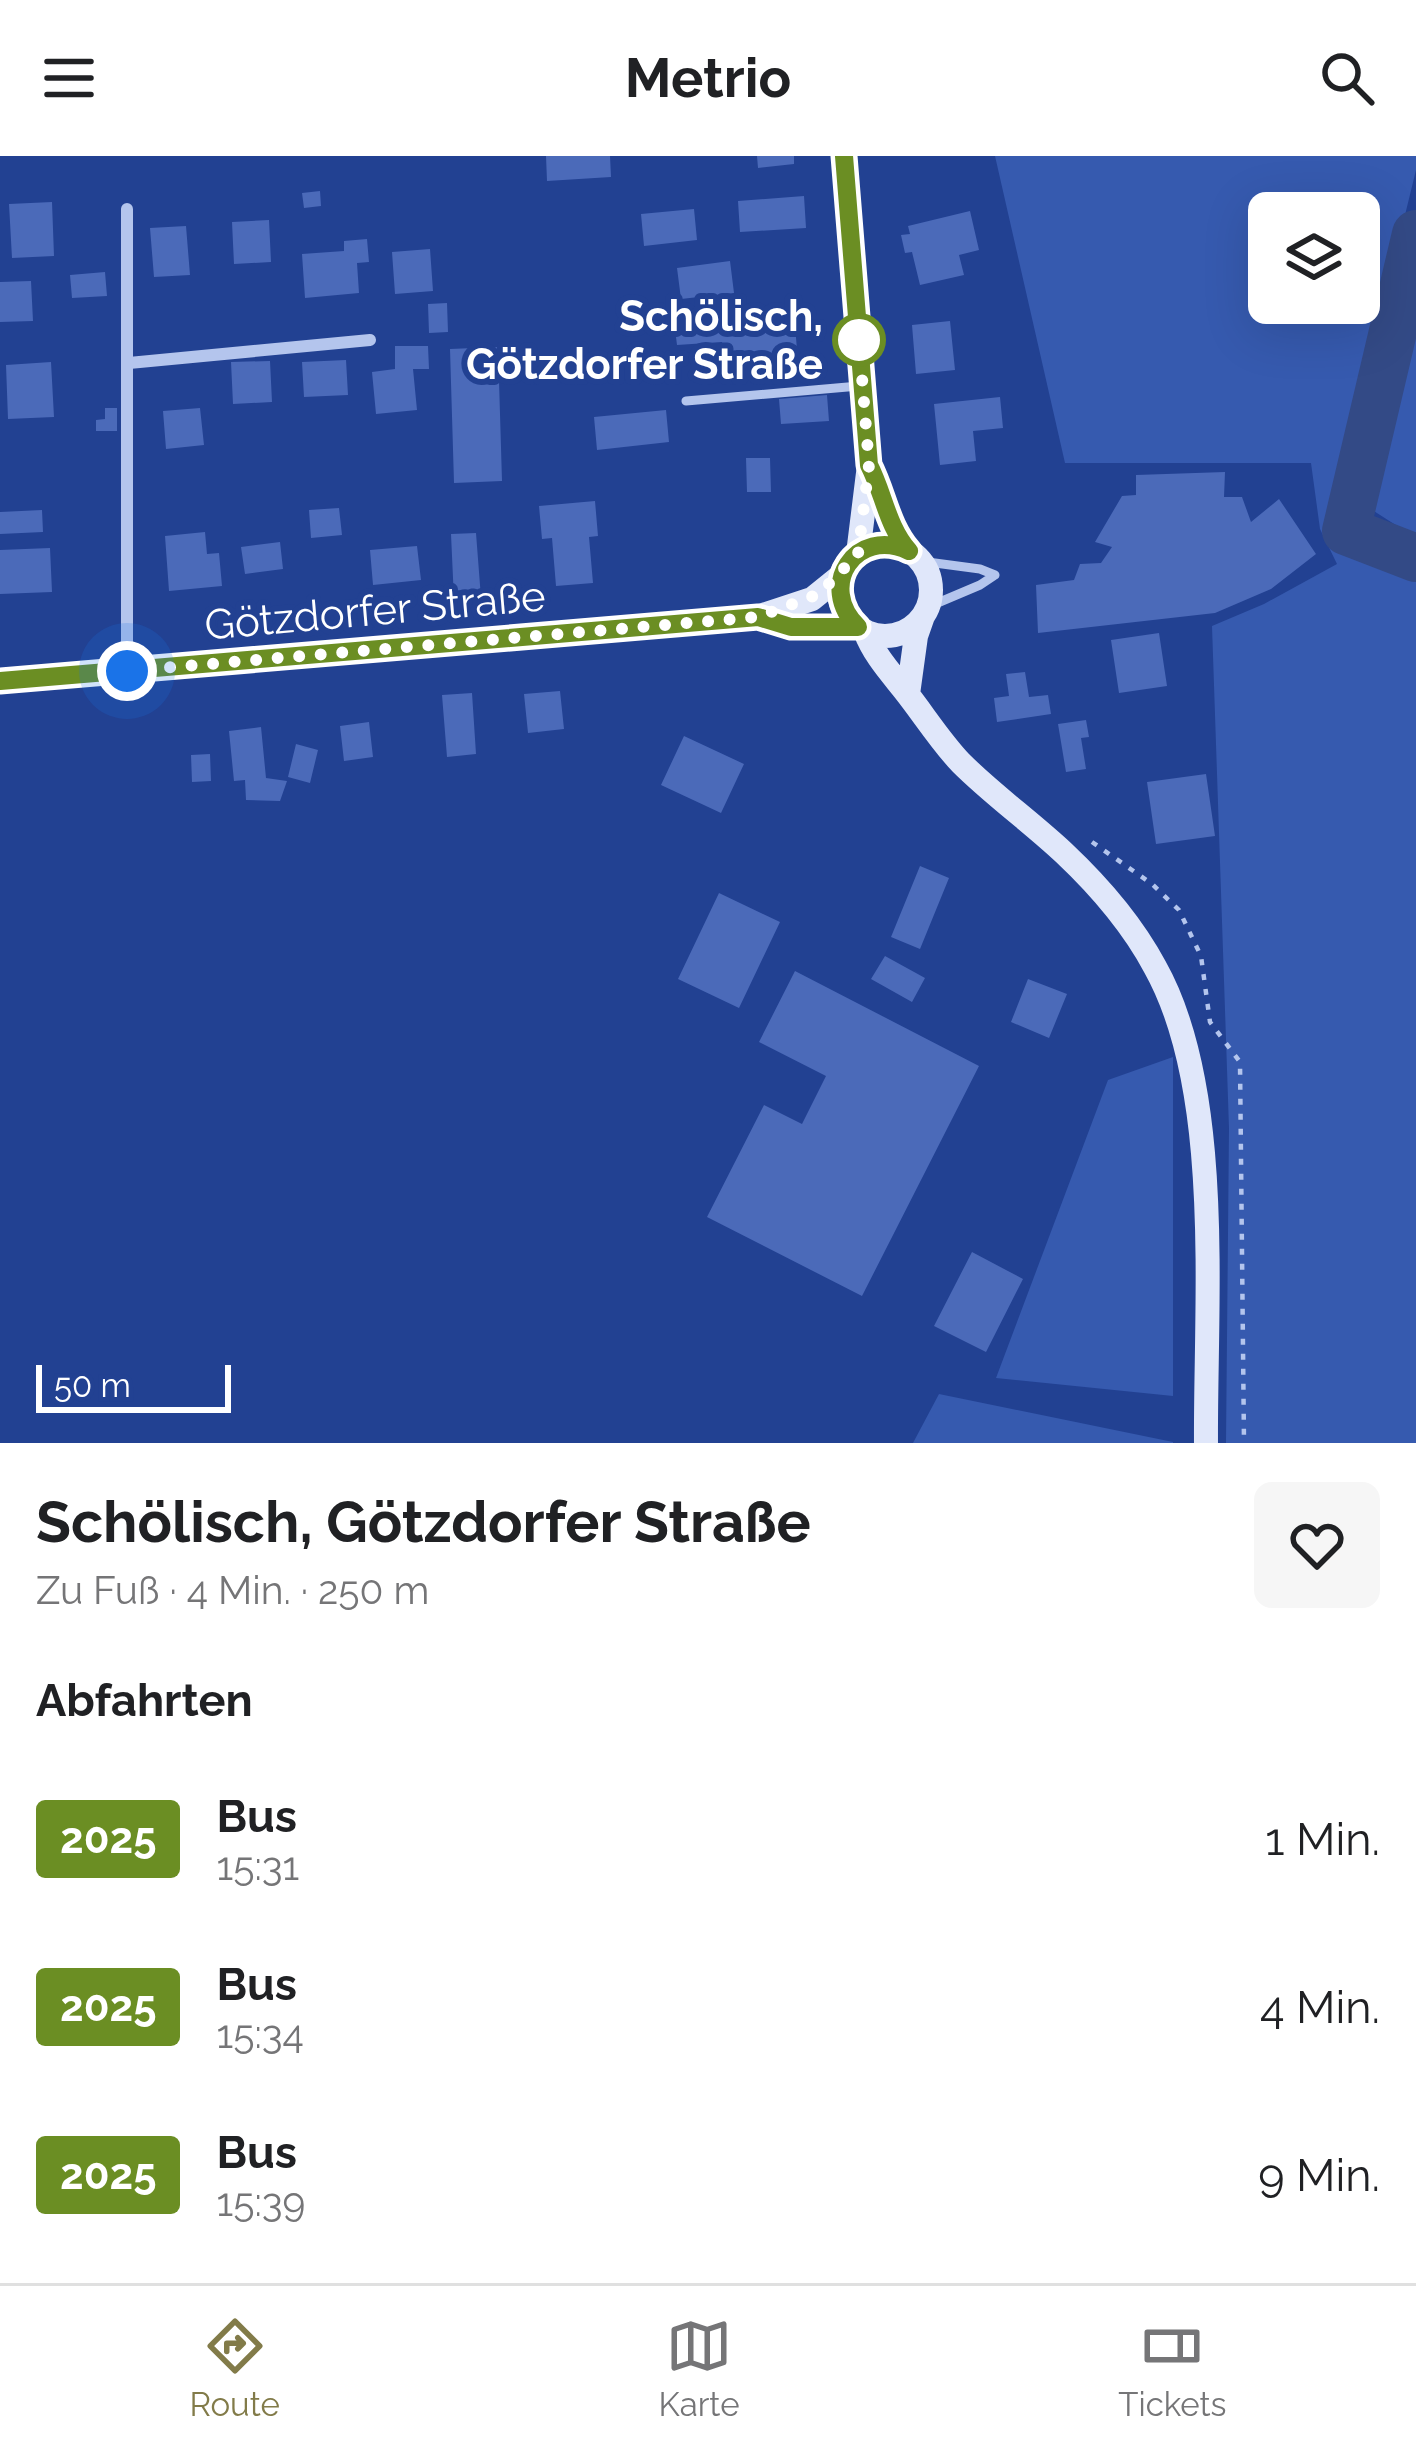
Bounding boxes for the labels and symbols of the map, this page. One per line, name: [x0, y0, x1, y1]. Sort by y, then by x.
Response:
place label: Schölisch, Götzdorfer Straße: [466, 292, 823, 389]
marker: Schölisch, Götzdorfer Straße: [834, 315, 884, 365]
street label: Götzdorfer Straße: [203, 571, 547, 650]
your location: [97, 641, 157, 701]
scale bar: [36, 1359, 231, 1412]

